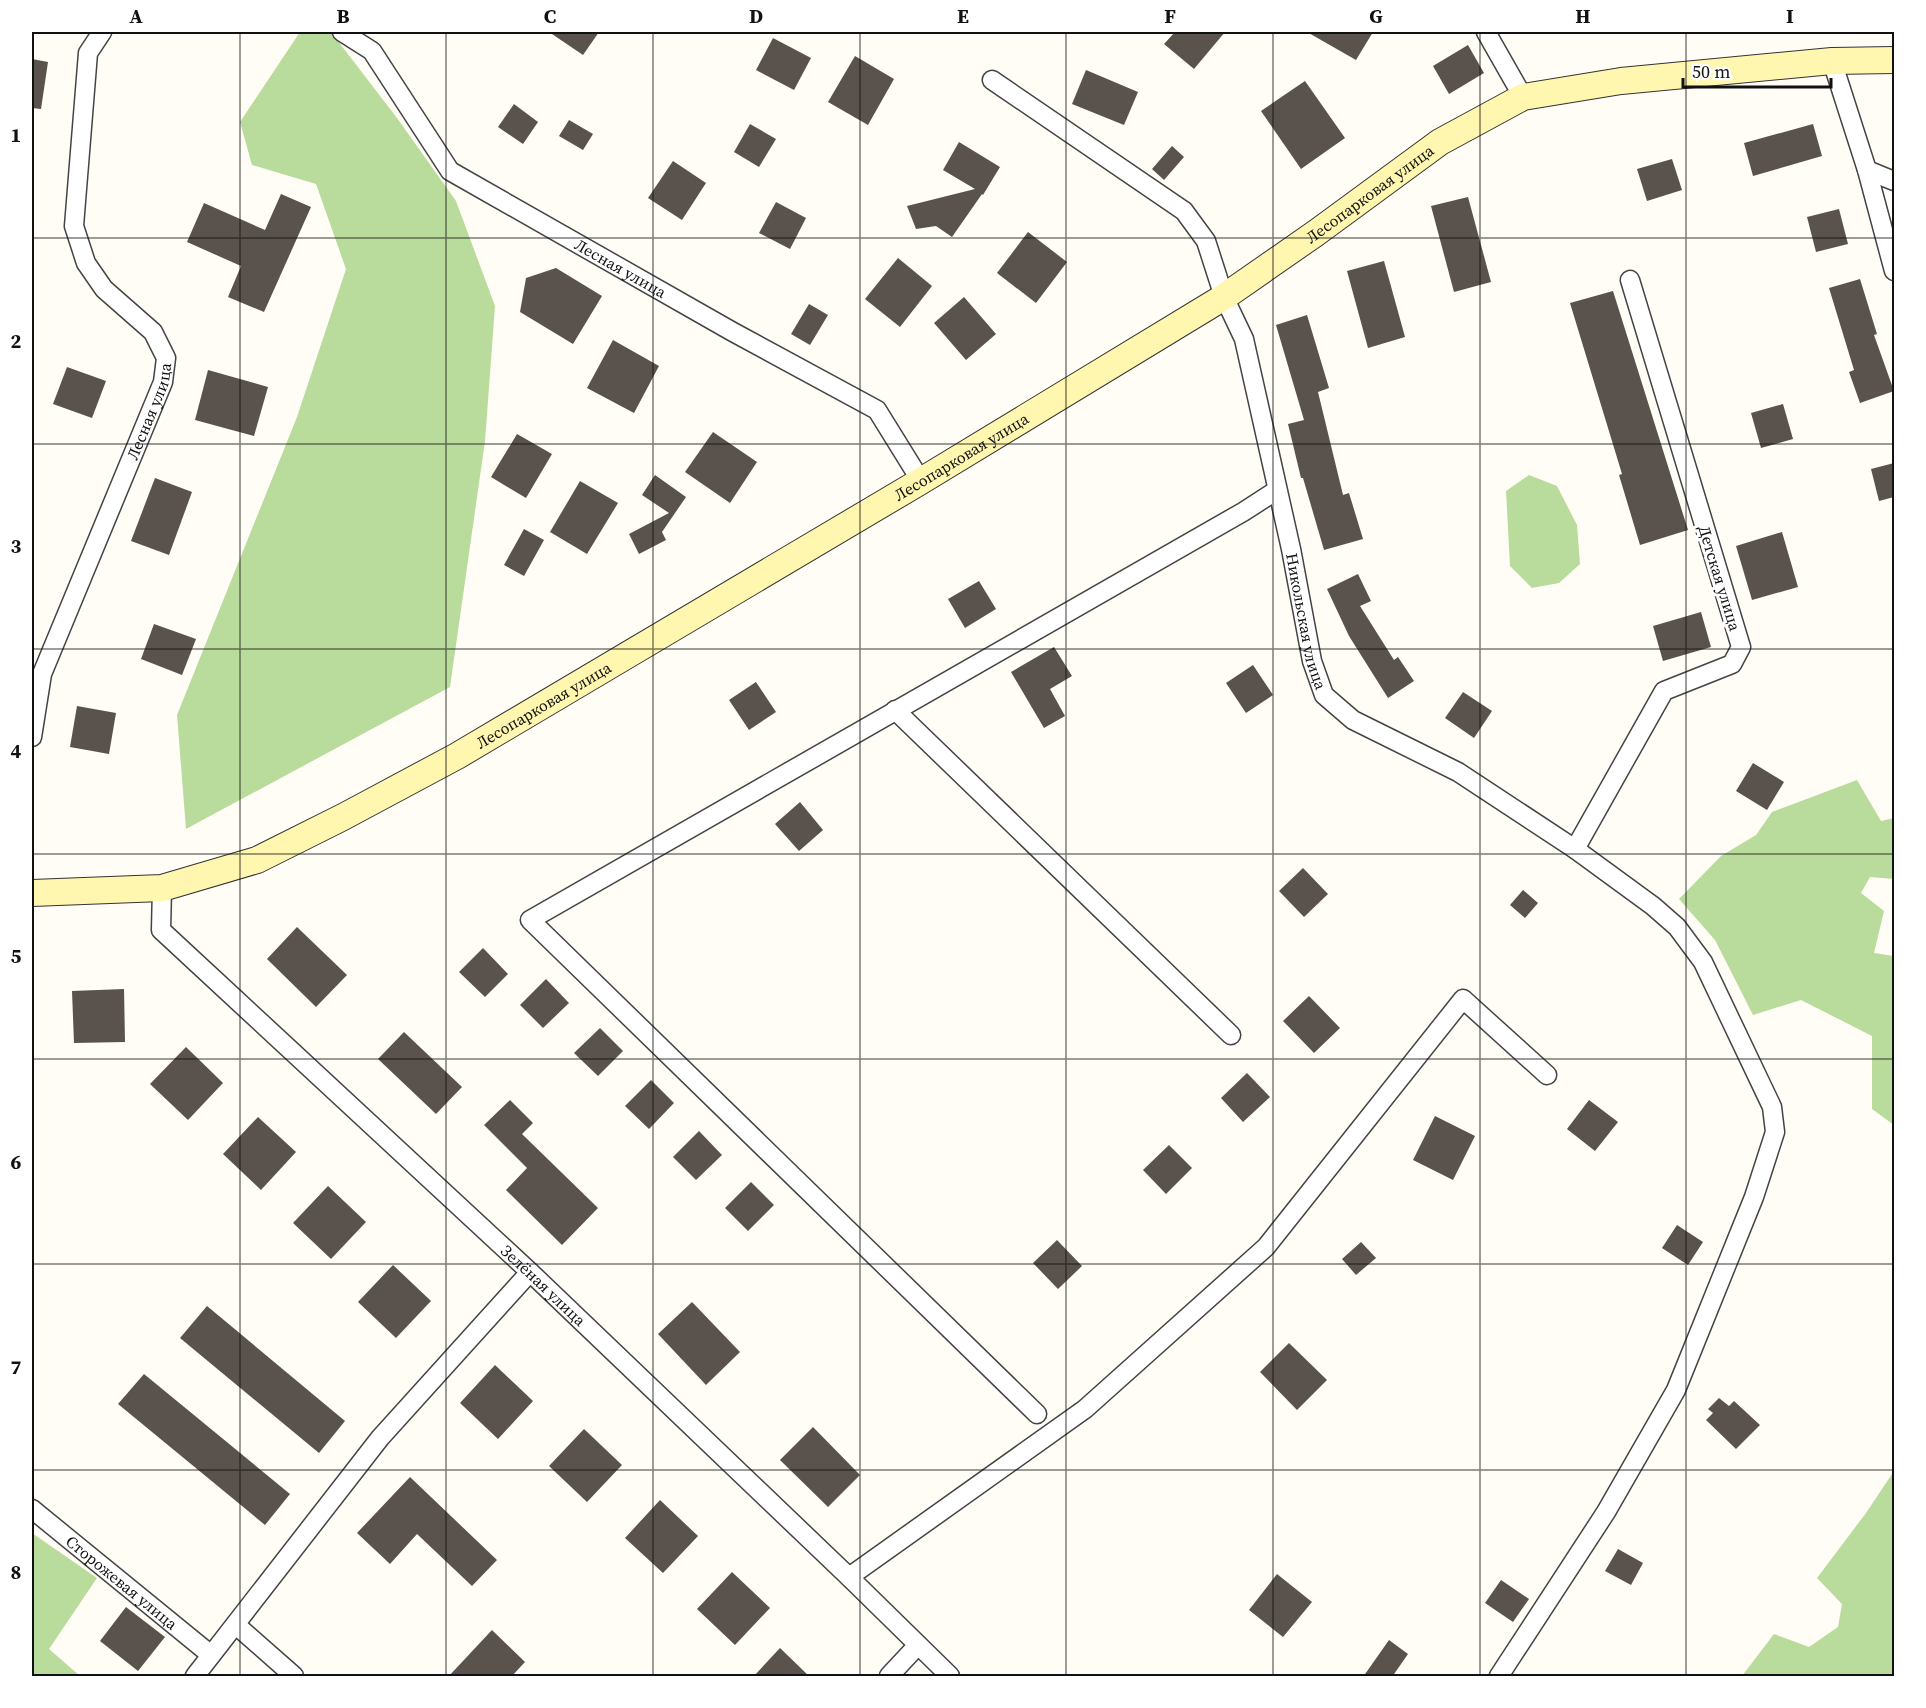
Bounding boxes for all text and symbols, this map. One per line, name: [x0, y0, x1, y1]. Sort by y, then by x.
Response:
text: A: [129, 2, 143, 30]
text: B: [336, 2, 350, 30]
text: C: [544, 2, 556, 30]
text: D: [749, 2, 763, 30]
text: E: [957, 2, 969, 30]
text: F: [1164, 2, 1176, 30]
text: G: [1369, 2, 1383, 30]
text: H: [1575, 2, 1591, 30]
text: I: [1786, 2, 1794, 30]
scale bar: [1683, 51, 1832, 89]
text: 50 m: [1692, 59, 1730, 84]
text: 1: [11, 121, 21, 149]
street label: Лесопарковая улица: [1301, 139, 1439, 248]
street label: Лесная улица: [571, 233, 671, 303]
text: 2: [11, 327, 22, 355]
street label: Лесная улица: [121, 361, 176, 463]
street label: Лесопарковая улица: [890, 407, 1033, 506]
street label: Детская улица: [1693, 522, 1747, 634]
text: 3: [11, 532, 22, 560]
street label: Никольская улица: [1281, 551, 1332, 693]
street label: Лесопарковая улица: [472, 656, 616, 753]
text: 4: [11, 737, 22, 765]
text: 5: [11, 942, 22, 970]
text: 6: [11, 1148, 22, 1176]
street label: Зелёная улица: [496, 1240, 591, 1331]
text: 7: [11, 1353, 22, 1381]
street label: Сторожевая улица: [61, 1530, 183, 1635]
text: 8: [11, 1558, 21, 1586]

